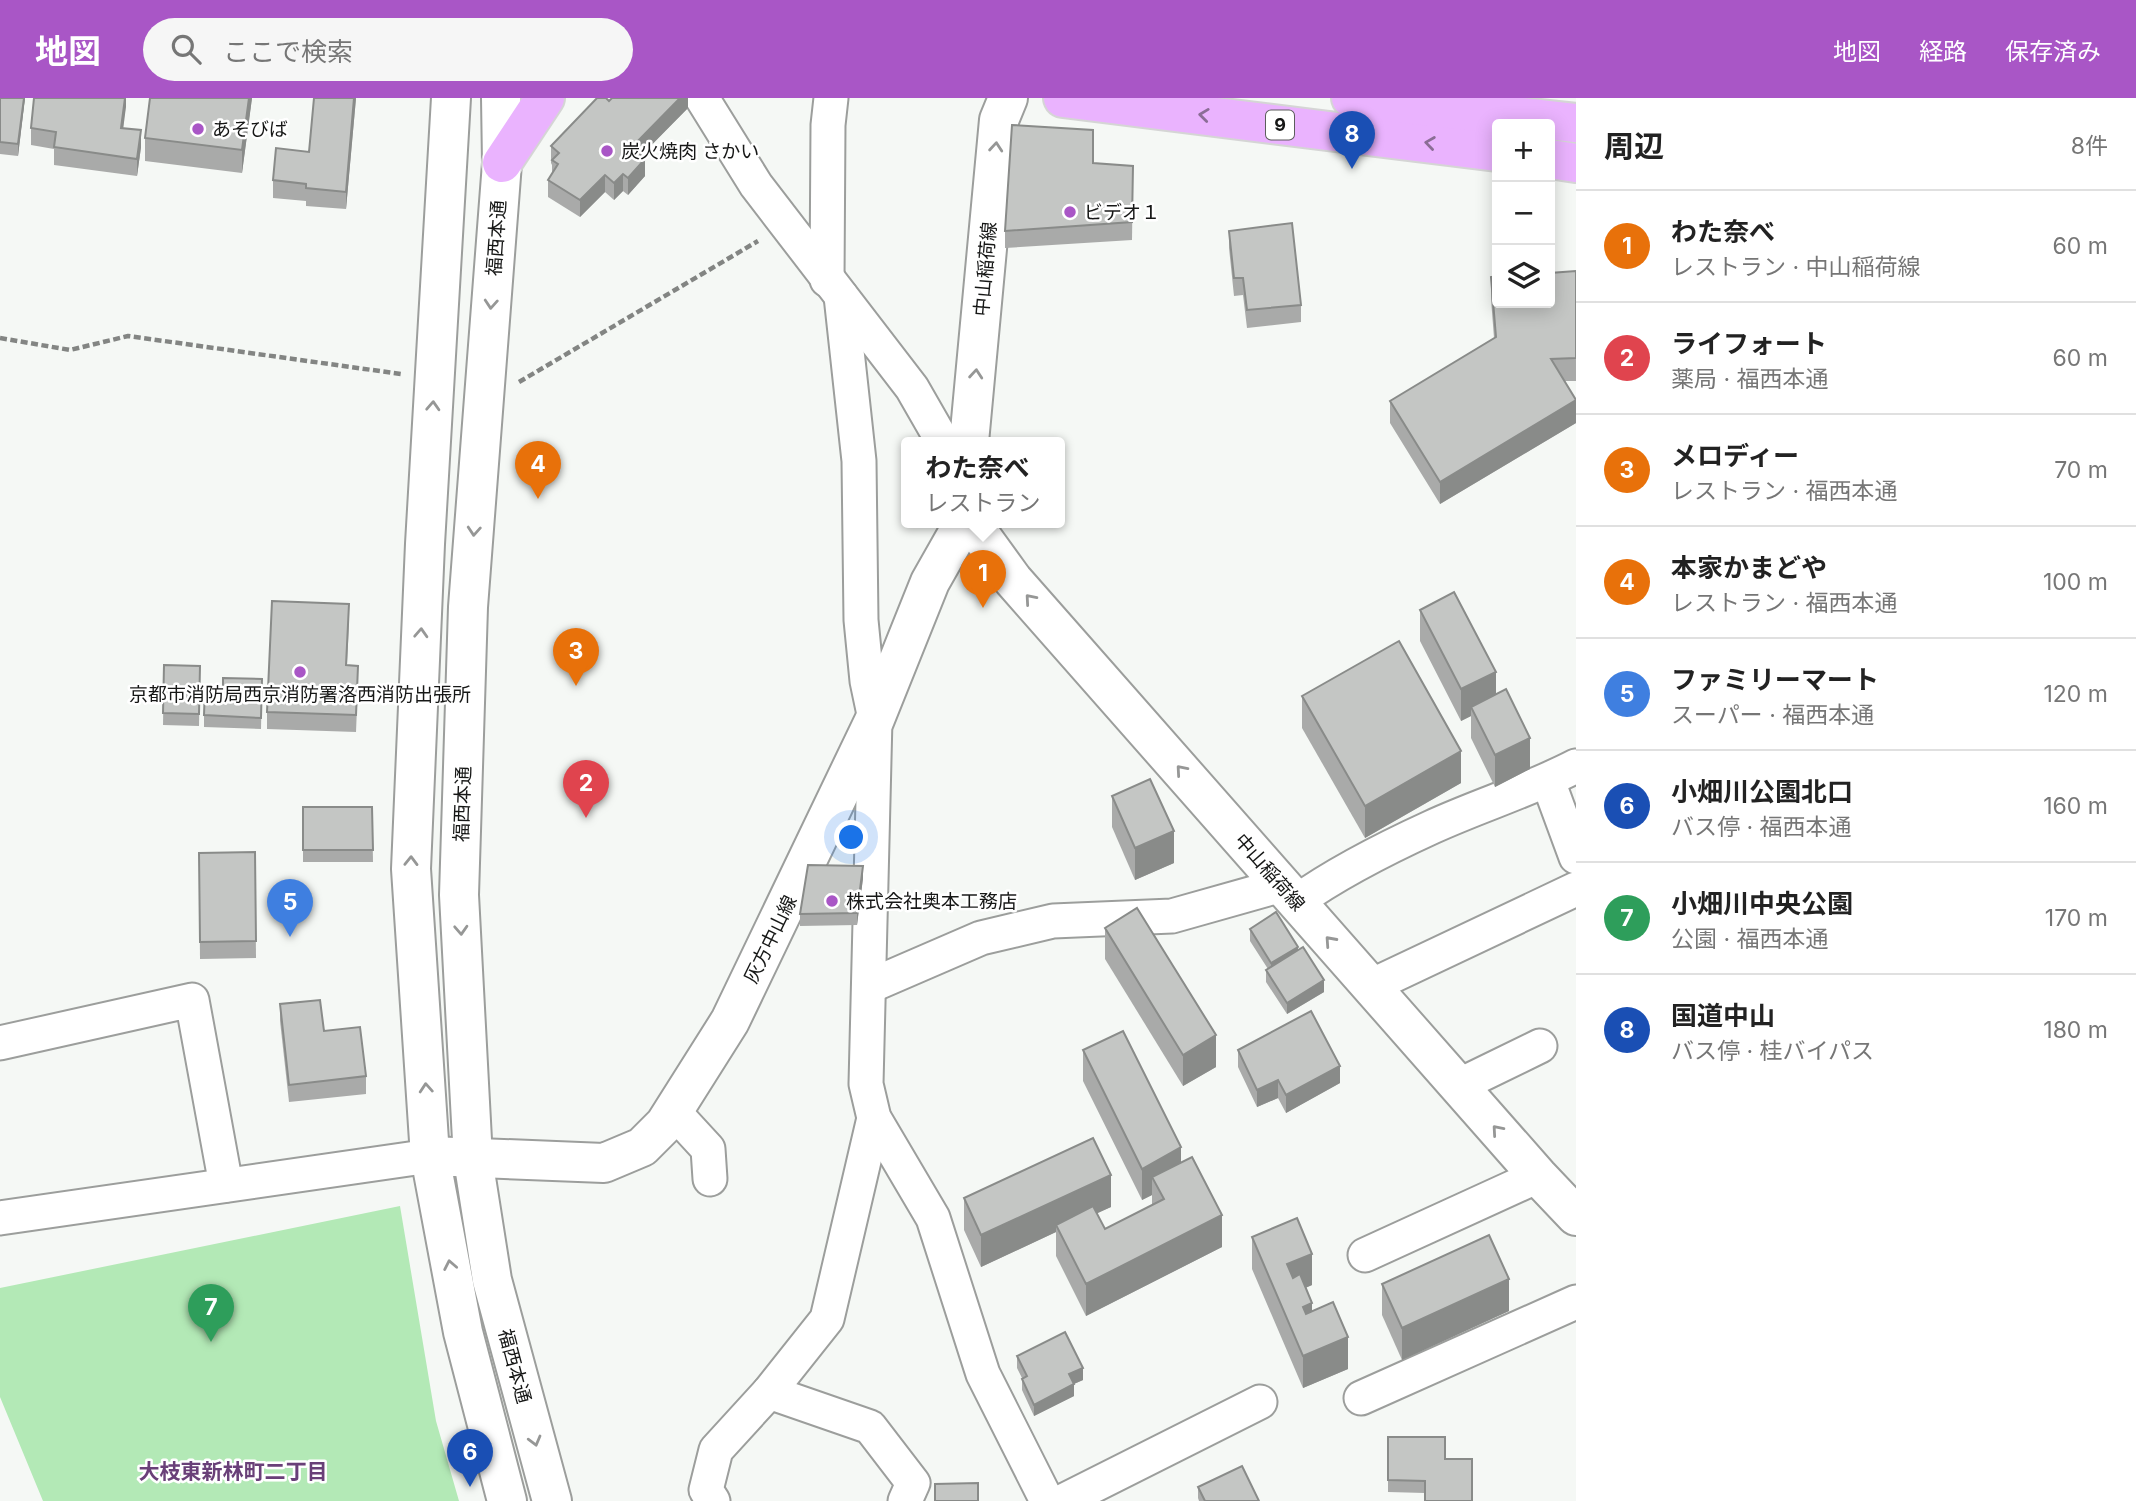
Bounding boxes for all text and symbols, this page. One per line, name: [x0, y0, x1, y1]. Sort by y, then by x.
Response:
search box: [143, 18, 633, 81]
icon: search: [167, 30, 205, 68]
text: 地図: [35, 31, 101, 71]
text: ここで検索: [223, 36, 353, 67]
text: 地図: [1833, 37, 1881, 66]
text: 経路: [1919, 37, 1967, 66]
text: 保存済み: [2005, 37, 2101, 66]
one-way arrow: [1198, 108, 1210, 123]
road number: 9: [1266, 110, 1294, 140]
pin: 8: [1329, 111, 1375, 169]
place label: あそびば: [212, 118, 288, 141]
map controls: [1492, 119, 1555, 308]
button: +: [1492, 119, 1555, 182]
marker: あそびば: [190, 121, 206, 137]
text: 周辺: [1604, 128, 1664, 164]
text: 8件: [2071, 132, 2108, 160]
one-way arrow: [1424, 136, 1435, 151]
place label: 炭火焼肉 さかい: [621, 140, 759, 163]
one-way arrow: [988, 141, 1003, 152]
marker: 炭火焼肉 さかい: [599, 143, 615, 159]
button: −: [1492, 182, 1555, 245]
street label: 福西本通: [482, 199, 511, 277]
place label: ビデオ１: [1084, 201, 1160, 224]
marker: ビデオ１: [1062, 204, 1078, 220]
text: わた奈べ: [1671, 216, 1775, 247]
street label: 中山稲荷線: [970, 221, 1001, 317]
text: 1: [1622, 232, 1632, 260]
text: 60 m: [2053, 232, 2108, 260]
button: layers: [1492, 245, 1555, 308]
text: レストラン · 中山稲荷線: [1671, 253, 1921, 281]
one-way arrow: [484, 299, 499, 310]
text: ライフォート: [1671, 328, 1827, 359]
text: 2: [1620, 344, 1634, 372]
text: 60 m: [2053, 344, 2108, 372]
text: 薬局 · 福西本通: [1671, 365, 1829, 393]
one-way arrow: [968, 368, 983, 380]
one-way arrow: [425, 400, 440, 411]
popup: [901, 437, 1065, 528]
text: メロディー: [1671, 440, 1799, 471]
pin: 4: [515, 441, 561, 499]
text: わた奈べ: [926, 452, 1030, 483]
text: 3: [1620, 456, 1634, 484]
text: 70 m: [2054, 456, 2108, 484]
text: レストラン · 福西本通: [1671, 477, 1898, 505]
text: レストラン: [926, 489, 1041, 517]
one-way arrow: [467, 526, 482, 537]
pin: 1: [960, 550, 1006, 608]
text: 本家かまどや: [1671, 552, 1827, 583]
text: 4: [1619, 568, 1635, 596]
text: 100 m: [2043, 568, 2108, 596]
text: レストラン · 福西本通: [1671, 589, 1898, 617]
one-way arrow: [1026, 594, 1038, 607]
one-way arrow: [413, 628, 428, 639]
pin: 3: [553, 628, 599, 686]
marker: 京都市消防局西京消防署洛西消防出張所: [292, 664, 308, 680]
text: ファミリーマート: [1671, 664, 1879, 695]
text: 5: [1620, 680, 1634, 708]
text: 120 m: [2043, 680, 2108, 708]
place label: 京都市消防局西京消防署洛西消防出張所: [129, 683, 471, 706]
text: スーパー · 福西本通: [1671, 701, 1874, 729]
pin: 2: [563, 760, 609, 818]
one-way arrow: [1176, 765, 1189, 778]
street label: 福西本通: [450, 766, 475, 842]
text: 小畑川公園北口: [1671, 776, 1853, 807]
text: 6: [1620, 792, 1634, 820]
text: 160 m: [2043, 792, 2108, 820]
text: バス停 · 福西本通: [1671, 813, 1852, 841]
your location: [834, 820, 868, 854]
street label: 中山稲荷線: [1230, 829, 1309, 916]
one-way arrow: [404, 855, 419, 866]
pin: 5: [267, 879, 313, 937]
text: 小畑川中央公園: [1671, 888, 1853, 919]
place label: 株式会社奥本工務店: [846, 890, 1017, 913]
street label: 灰方中山線: [739, 891, 802, 987]
marker: 株式会社奥本工務店: [824, 893, 840, 909]
text: 7: [1620, 904, 1634, 932]
text: 170 m: [2045, 904, 2108, 932]
one-way arrow: [453, 925, 468, 936]
text: 公園 · 福西本通: [1671, 925, 1829, 953]
one-way arrow: [1326, 936, 1339, 949]
text: 国道中山: [1671, 1000, 1775, 1031]
text: 8: [1620, 1016, 1634, 1044]
text: 180 m: [2043, 1016, 2108, 1044]
text: バス停 · 桂バイパス: [1671, 1037, 1874, 1065]
one-way arrow: [419, 1082, 434, 1093]
one-way arrow: [1493, 1125, 1505, 1138]
one-way arrow: [443, 1259, 458, 1271]
pin: 7: [188, 1284, 234, 1342]
street label: 福西本通: [494, 1326, 535, 1406]
pin: 6: [447, 1429, 493, 1487]
one-way arrow: [527, 1435, 541, 1447]
district label: 大枝東新林町二丁目: [139, 1459, 328, 1484]

